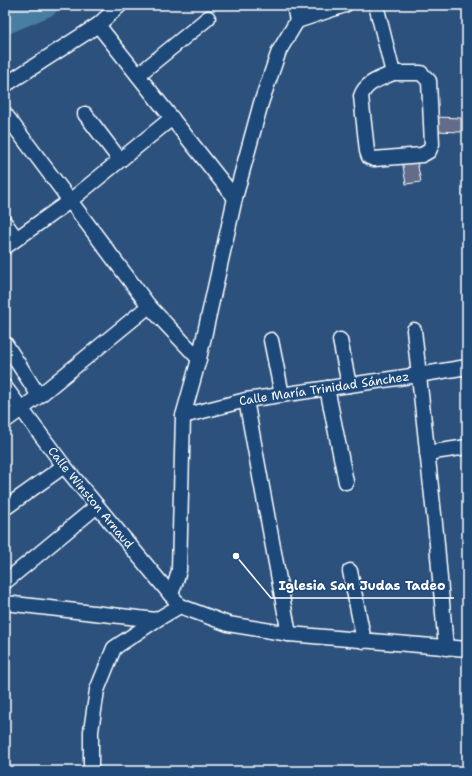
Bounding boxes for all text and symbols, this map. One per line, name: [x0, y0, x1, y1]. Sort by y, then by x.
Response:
street label: Calle María Trinidad Sánchez: [237, 368, 410, 409]
street label: Calle Winston Arnaud: [44, 444, 137, 552]
callout: Iglesia San Judas Tadeo: [271, 573, 454, 598]
text: Iglesia San Judas Tadeo: [279, 577, 445, 594]

